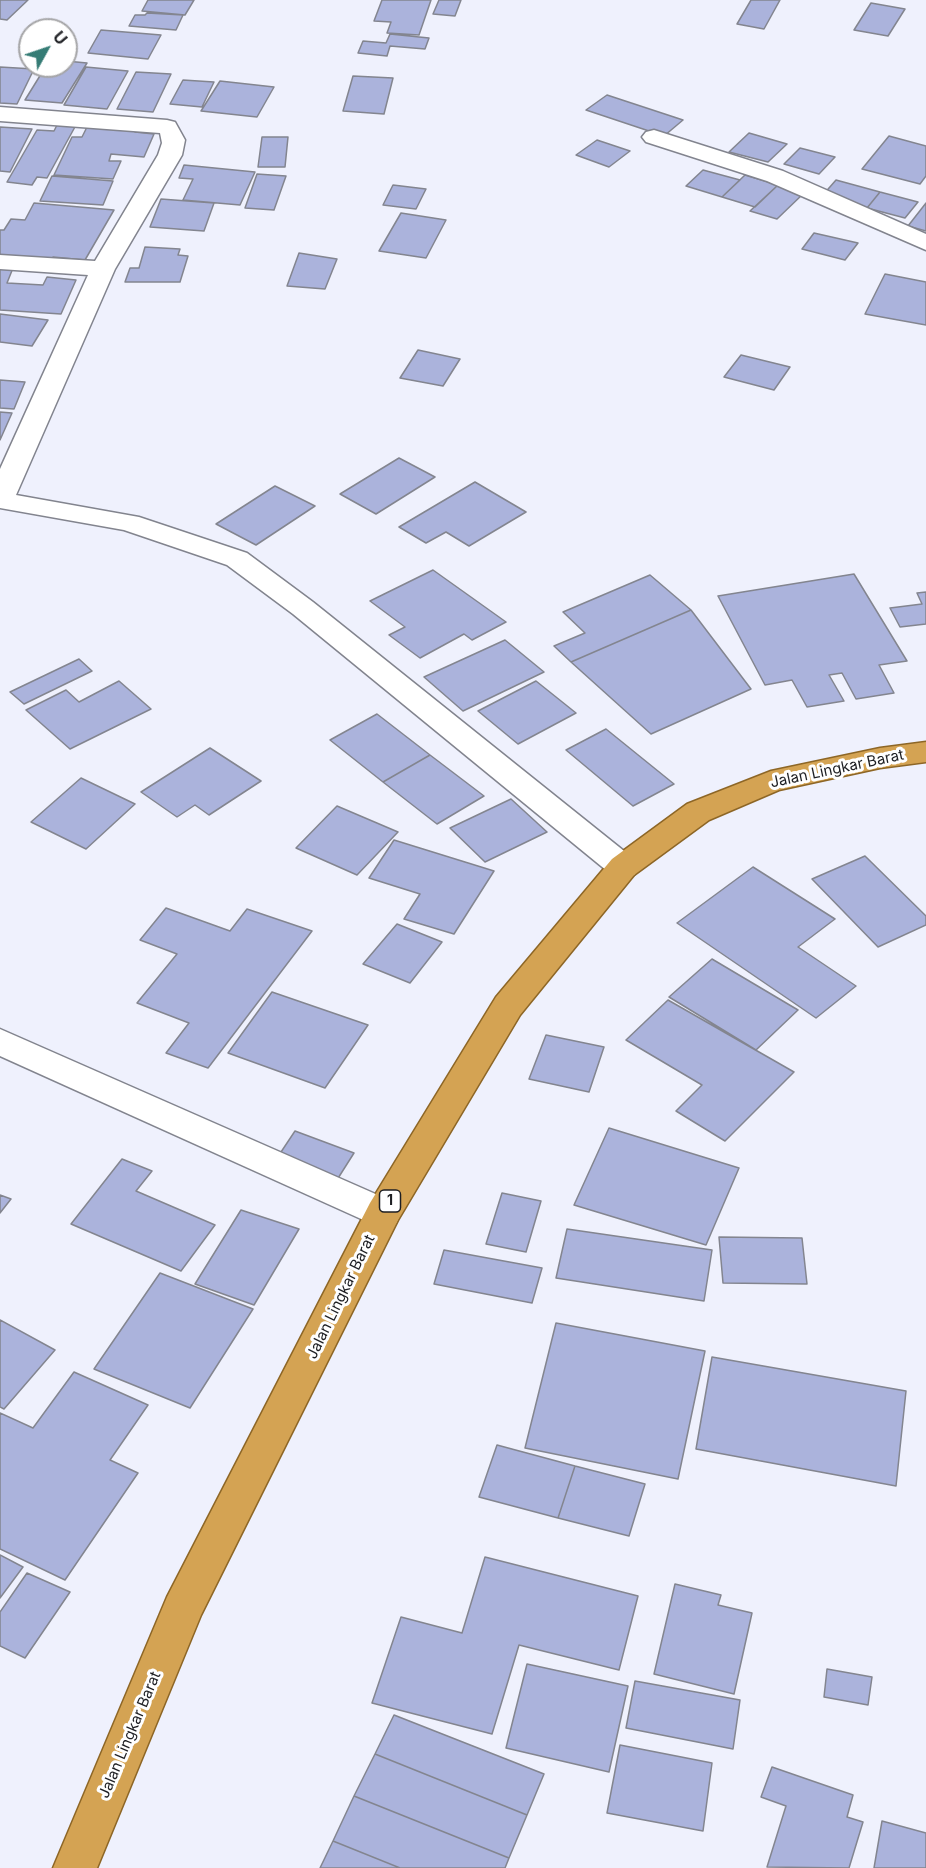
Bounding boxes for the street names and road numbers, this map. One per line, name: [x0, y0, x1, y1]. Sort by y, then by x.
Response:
street label: Jalan Lingkar Barat: [769, 746, 905, 792]
road number: 1: [380, 1190, 400, 1212]
street label: Jalan Lingkar Barat: [303, 1232, 379, 1362]
street label: Jalan Lingkar Barat: [95, 1669, 165, 1801]

